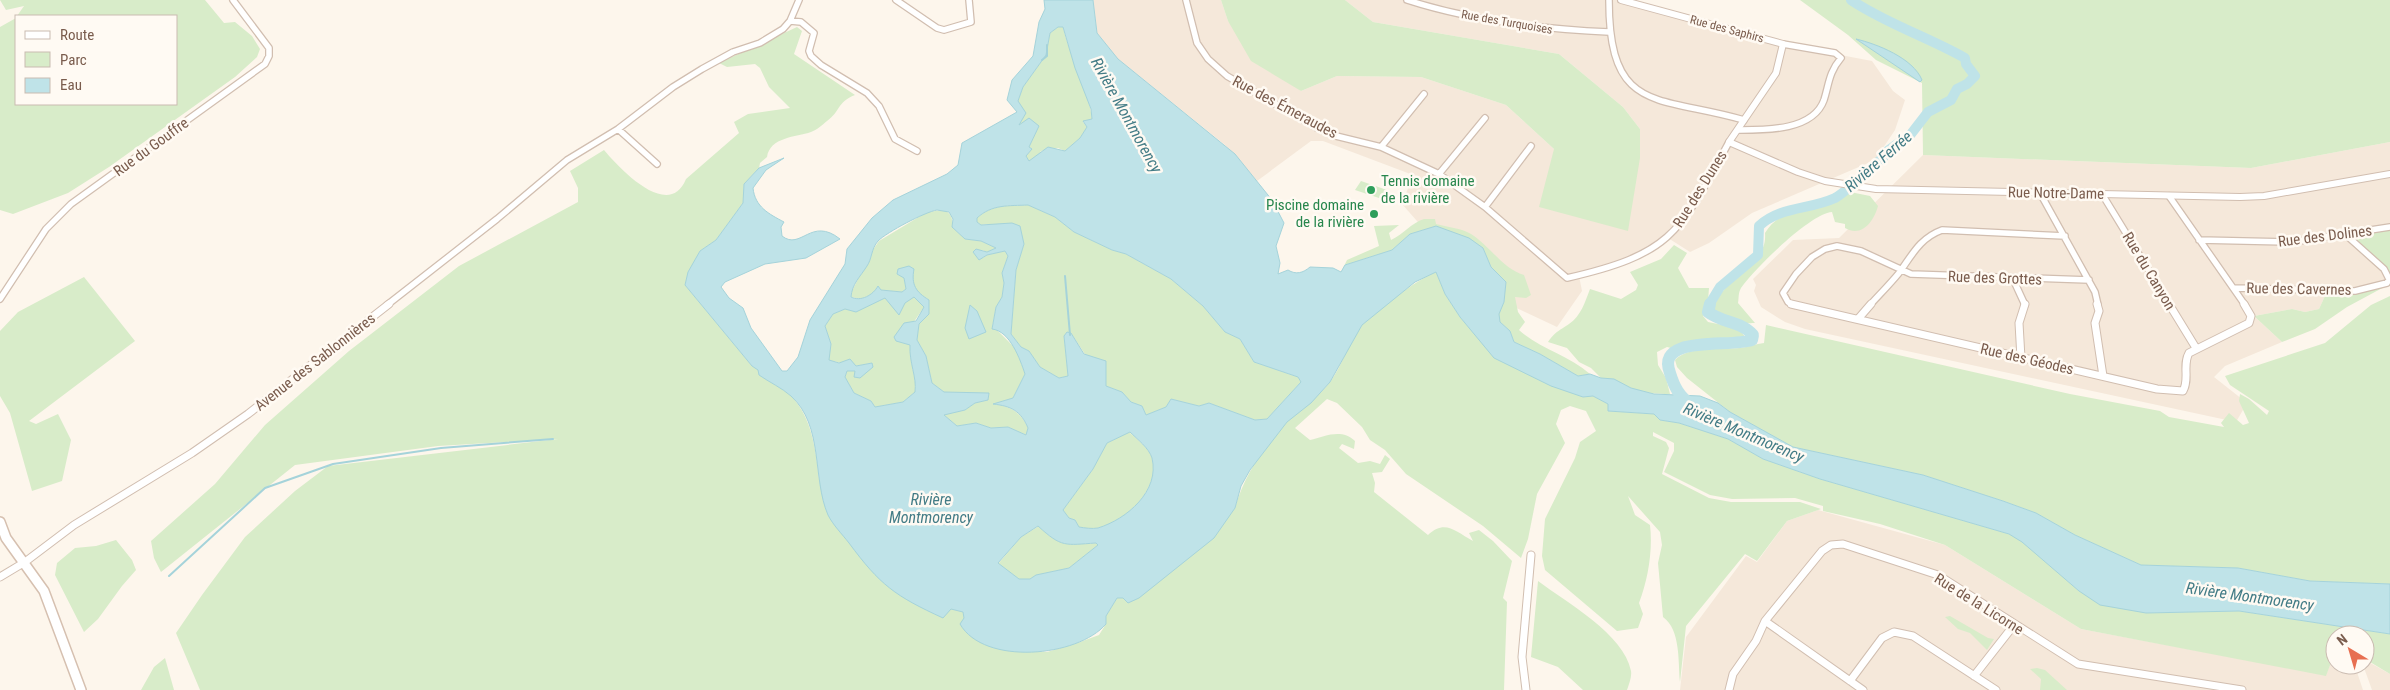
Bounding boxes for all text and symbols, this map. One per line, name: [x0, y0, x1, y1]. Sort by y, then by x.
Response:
street label: Rue des Turquoises: [1460, 7, 1554, 37]
street label: Rue des Saphirs: [1689, 12, 1765, 46]
legend: [15, 15, 178, 105]
text: Route: [60, 26, 94, 44]
text: Parc: [60, 51, 87, 69]
water label: Rivière Montmorency: [1087, 54, 1166, 177]
street label: Rue des Émeraudes: [1229, 72, 1341, 142]
text: Eau: [60, 76, 82, 94]
street label: Rue du Gouffre: [110, 114, 192, 180]
water label: Rivière Ferrée: [1841, 127, 1916, 196]
street label: Rue des Dunes: [1669, 147, 1731, 231]
place label: Tennis domaine de la rivière: [1381, 172, 1475, 207]
street label: Rue Notre-Dame: [2008, 183, 2104, 203]
marker: Tennis domaine de la rivière: [1365, 184, 1377, 196]
place label: Piscine domaine de la rivière: [1266, 196, 1364, 231]
marker: Piscine domaine de la rivière: [1368, 208, 1380, 220]
street label: Rue des Dolines: [2277, 221, 2373, 251]
street label: Rue du Canyon: [2119, 229, 2179, 313]
street label: Rue des Grottes: [1948, 267, 2042, 289]
street label: Rue des Cavernes: [2246, 279, 2352, 299]
street label: Avenue des Sablonnières: [251, 309, 379, 415]
street label: Rue des Géodes: [1979, 340, 2076, 379]
water label: Rivière Montmorency: [1681, 399, 1807, 467]
water label: Rivière Montmorency: [889, 490, 974, 527]
street label: Rue de la Licorne: [1931, 569, 2027, 639]
water label: Rivière Montmorency: [2185, 578, 2316, 615]
north arrow: [2325, 625, 2375, 675]
text: N: [2334, 631, 2350, 649]

